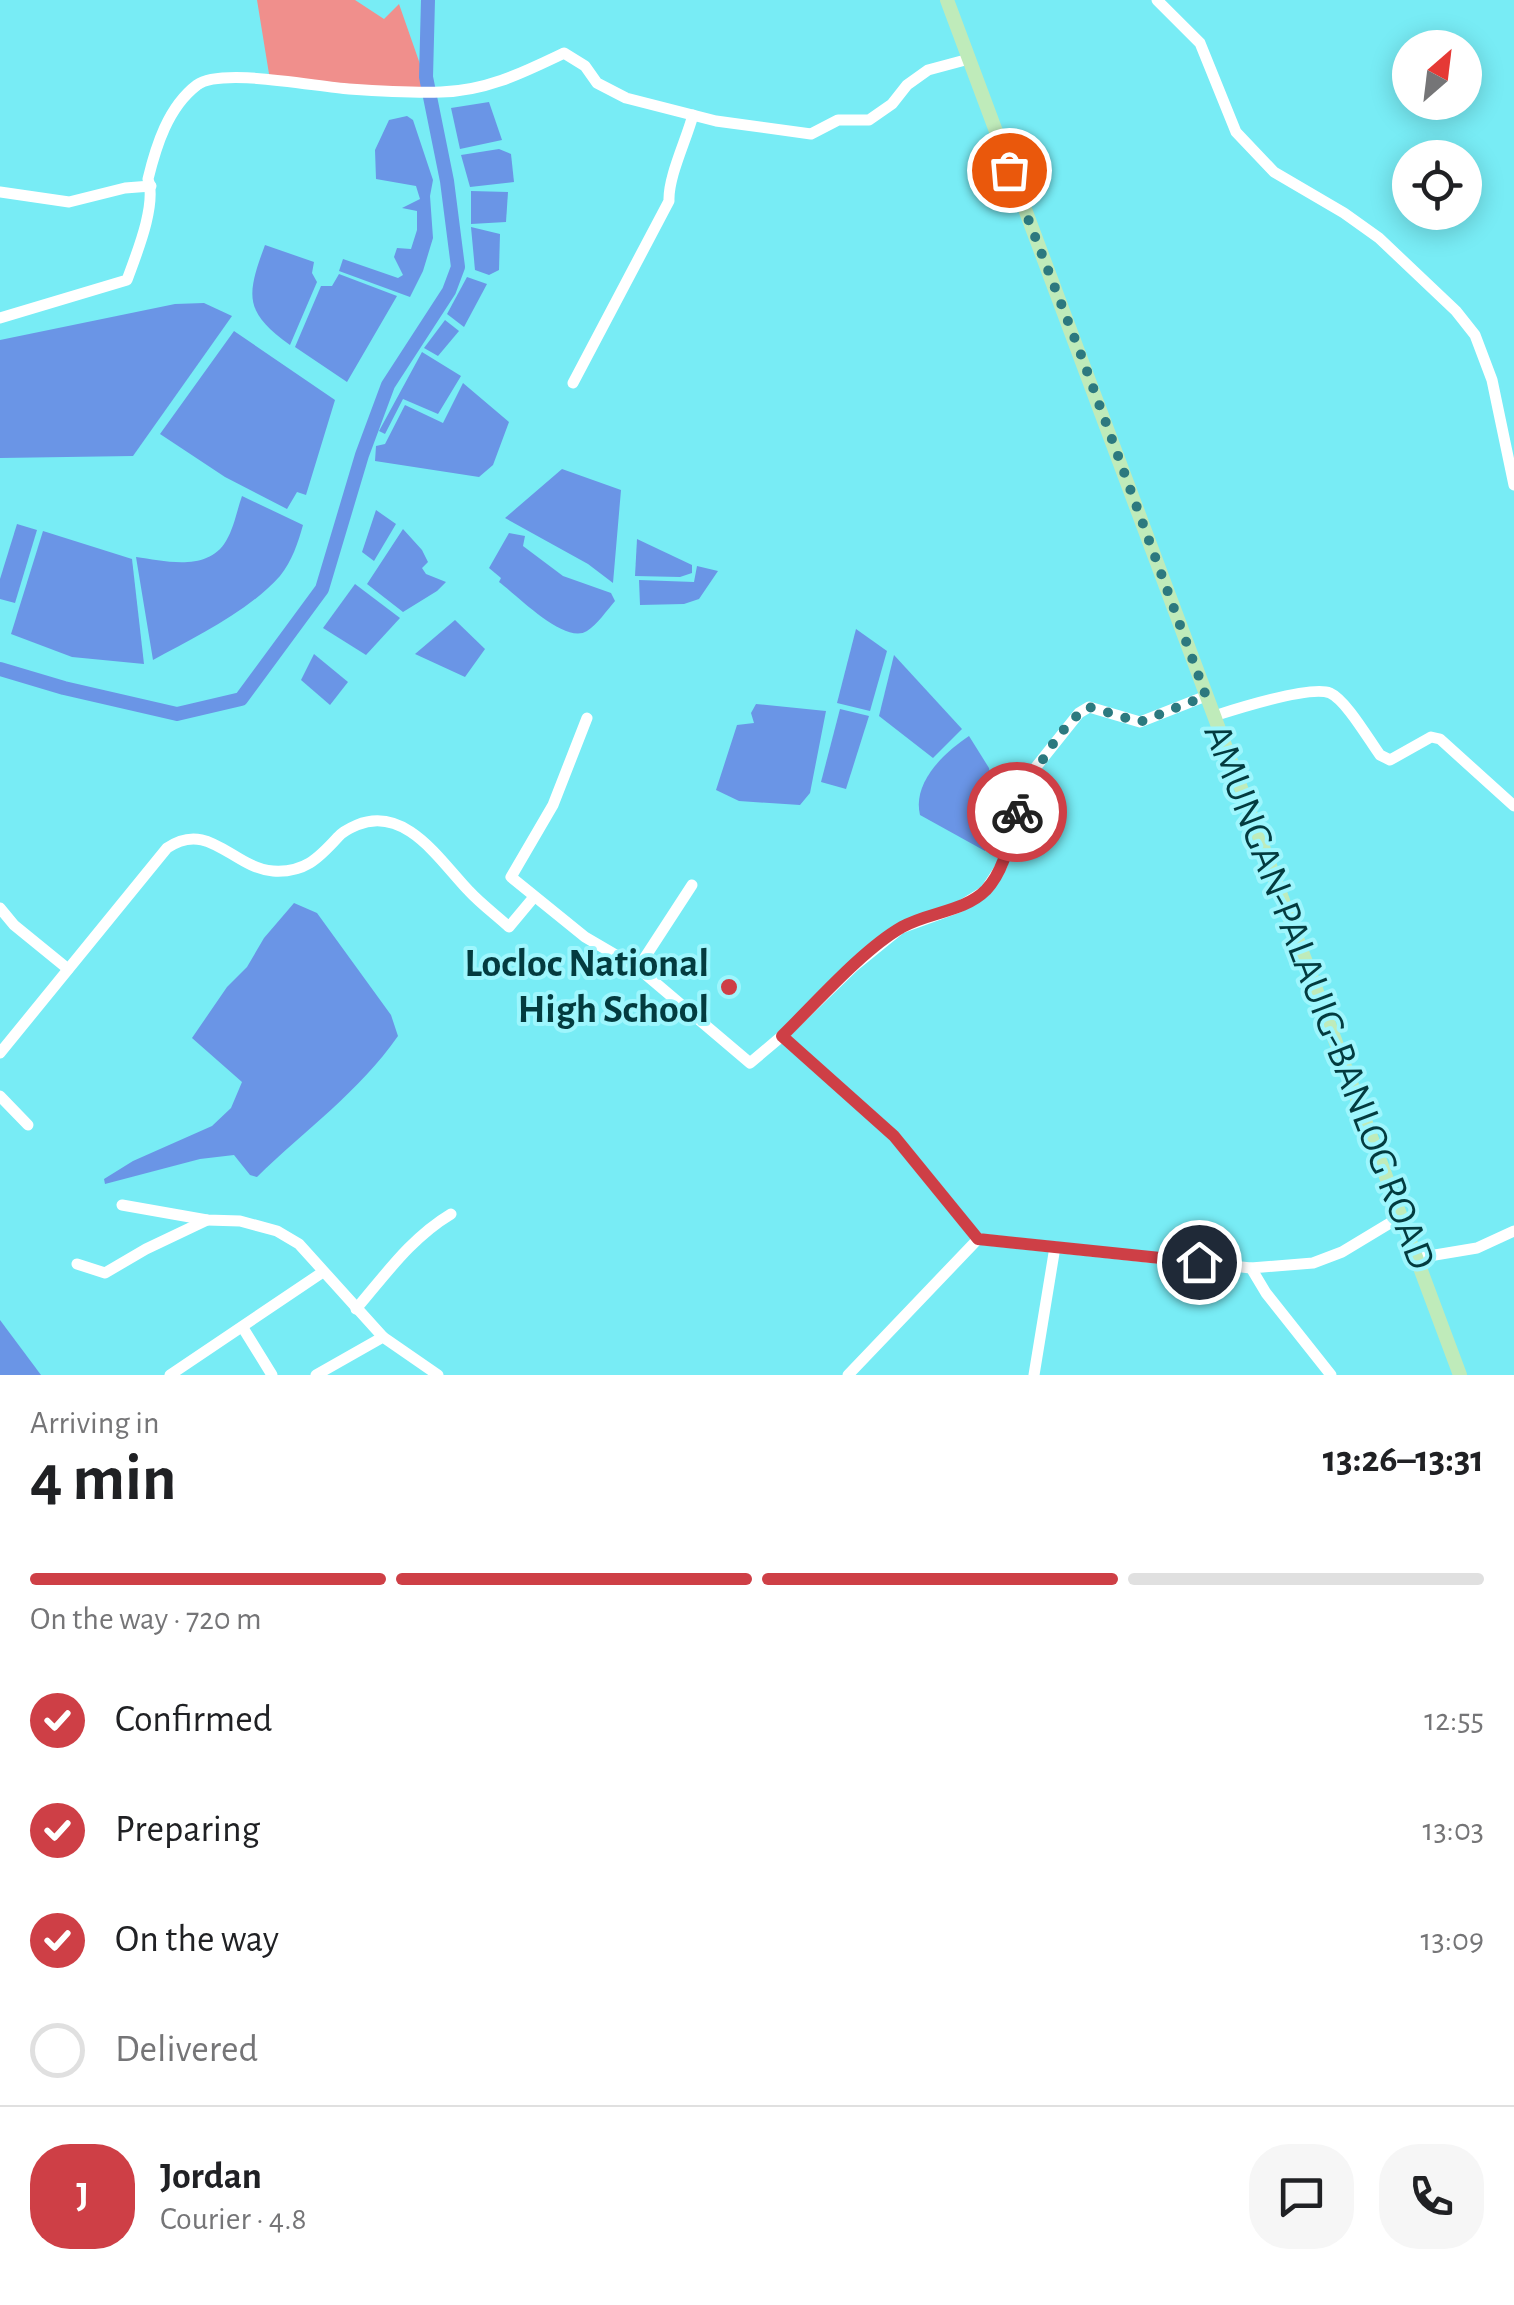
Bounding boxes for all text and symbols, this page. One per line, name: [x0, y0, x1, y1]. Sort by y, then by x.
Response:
north arrow: [1392, 30, 1482, 120]
map controls: [1392, 30, 1482, 230]
pin: [967, 128, 1052, 213]
button: locate: [1392, 140, 1482, 230]
icon: bag: [982, 143, 1037, 198]
street label: AMUNGAN-PALAUIG-BANLOG ROAD: [1196, 719, 1442, 1275]
courier: [967, 762, 1067, 862]
icon: bike: [990, 785, 1045, 840]
place label: Locloc National High School: [464, 944, 709, 1030]
marker: Locloc National High School: [718, 976, 740, 998]
pin: [1157, 1220, 1242, 1305]
icon: home: [1172, 1235, 1227, 1290]
text: Arriving in: [30, 1407, 159, 1439]
text: 13:26–13:31: [1323, 1441, 1484, 1479]
text: 4 min: [30, 1447, 176, 1512]
text: On the way · 720 m: [30, 1603, 262, 1635]
icon: check: [30, 1693, 85, 1748]
text: Confirmed: [115, 1701, 272, 1739]
text: 12:55: [1424, 1704, 1484, 1736]
icon: check: [30, 1803, 85, 1858]
text: Preparing: [115, 1811, 260, 1849]
text: 13:03: [1422, 1814, 1484, 1846]
icon: check: [30, 1913, 85, 1968]
text: On the way: [115, 1921, 279, 1959]
text: 13:09: [1421, 1924, 1484, 1956]
text: Delivered: [115, 2031, 258, 2069]
button: chat: [1249, 2144, 1354, 2249]
button: phone: [1379, 2144, 1484, 2249]
text: Jordan: [160, 2158, 262, 2196]
text: J: [76, 2177, 89, 2215]
text: Courier · 4.8: [160, 2203, 307, 2235]

